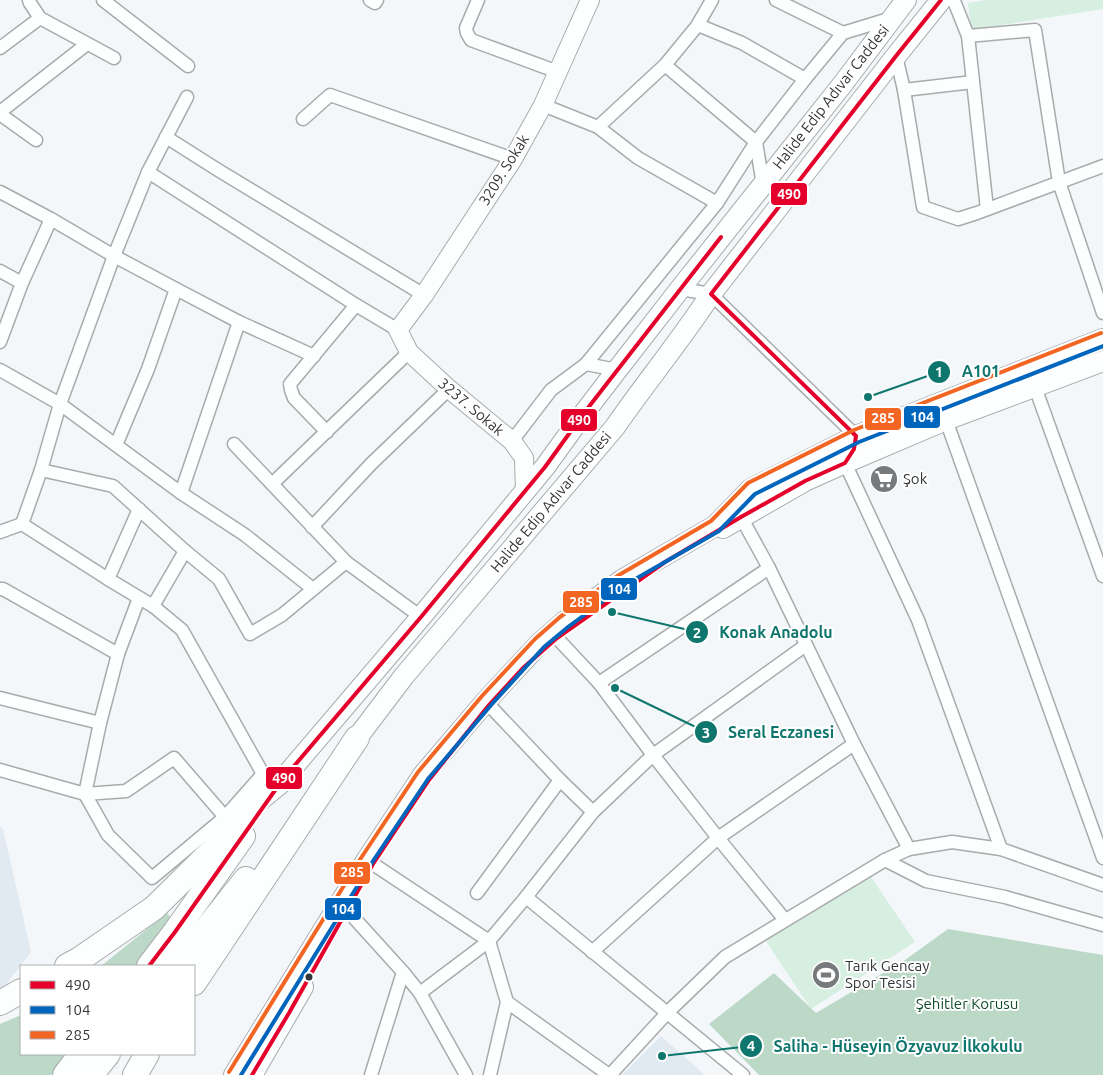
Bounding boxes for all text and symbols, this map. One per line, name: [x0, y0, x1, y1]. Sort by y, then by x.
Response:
street label: Halide Edip Adıvar Caddesi: [769, 21, 892, 172]
street label: 3209. Sokak: [475, 131, 532, 208]
line badge: 490: [770, 182, 808, 206]
text: 490: [777, 186, 801, 202]
callout: A101: [927, 356, 1010, 387]
text: A101: [962, 362, 1000, 380]
text: 1: [935, 363, 943, 380]
street label: 3237. Sokak: [435, 374, 508, 439]
line badge: 104: [903, 405, 941, 429]
line badge: 285: [864, 407, 902, 431]
line badge: 490: [560, 408, 598, 432]
text: 104: [910, 409, 934, 425]
text: 285: [871, 410, 895, 426]
text: 490: [567, 412, 591, 428]
street label: Halide Edip Adıvar Caddesi: [487, 428, 614, 575]
supermarket icon: Şok: [869, 464, 899, 494]
place label: Şok: [903, 470, 928, 487]
line badge: 104: [600, 577, 638, 601]
text: 104: [607, 581, 631, 597]
line badge: 285: [562, 590, 600, 614]
text: 285: [569, 594, 593, 610]
callout: Konak Anadolu: [685, 617, 843, 648]
text: Konak Anadolu: [719, 623, 833, 641]
text: 2: [693, 624, 701, 641]
callout: Seral Eczanesi: [693, 717, 844, 748]
text: Seral Eczanesi: [728, 723, 834, 741]
text: 3: [702, 724, 710, 741]
line badge: 490: [265, 766, 303, 790]
text: 490: [272, 770, 296, 786]
line badge: 285: [333, 861, 371, 885]
text: 285: [340, 864, 364, 880]
line badge: 104: [324, 897, 362, 921]
text: 104: [331, 901, 355, 917]
place label: Tarık Gencay Spor Tesisi: [845, 957, 929, 991]
sports icon: Tarık Gencay Spor Tesisi: [811, 960, 841, 990]
legend: [20, 965, 195, 1055]
unlabelled marker: [304, 972, 314, 982]
text: 490: [65, 976, 90, 993]
park label: Şehitler Korusu: [916, 995, 1018, 1012]
text: 104: [65, 1001, 90, 1018]
text: 285: [65, 1026, 90, 1043]
callout: Saliha - Hüseyin Özyavuz İlkokulu: [739, 1031, 1033, 1062]
text: Saliha - Hüseyin Özyavuz İlkokulu: [773, 1036, 1023, 1055]
text: 4: [747, 1037, 755, 1054]

